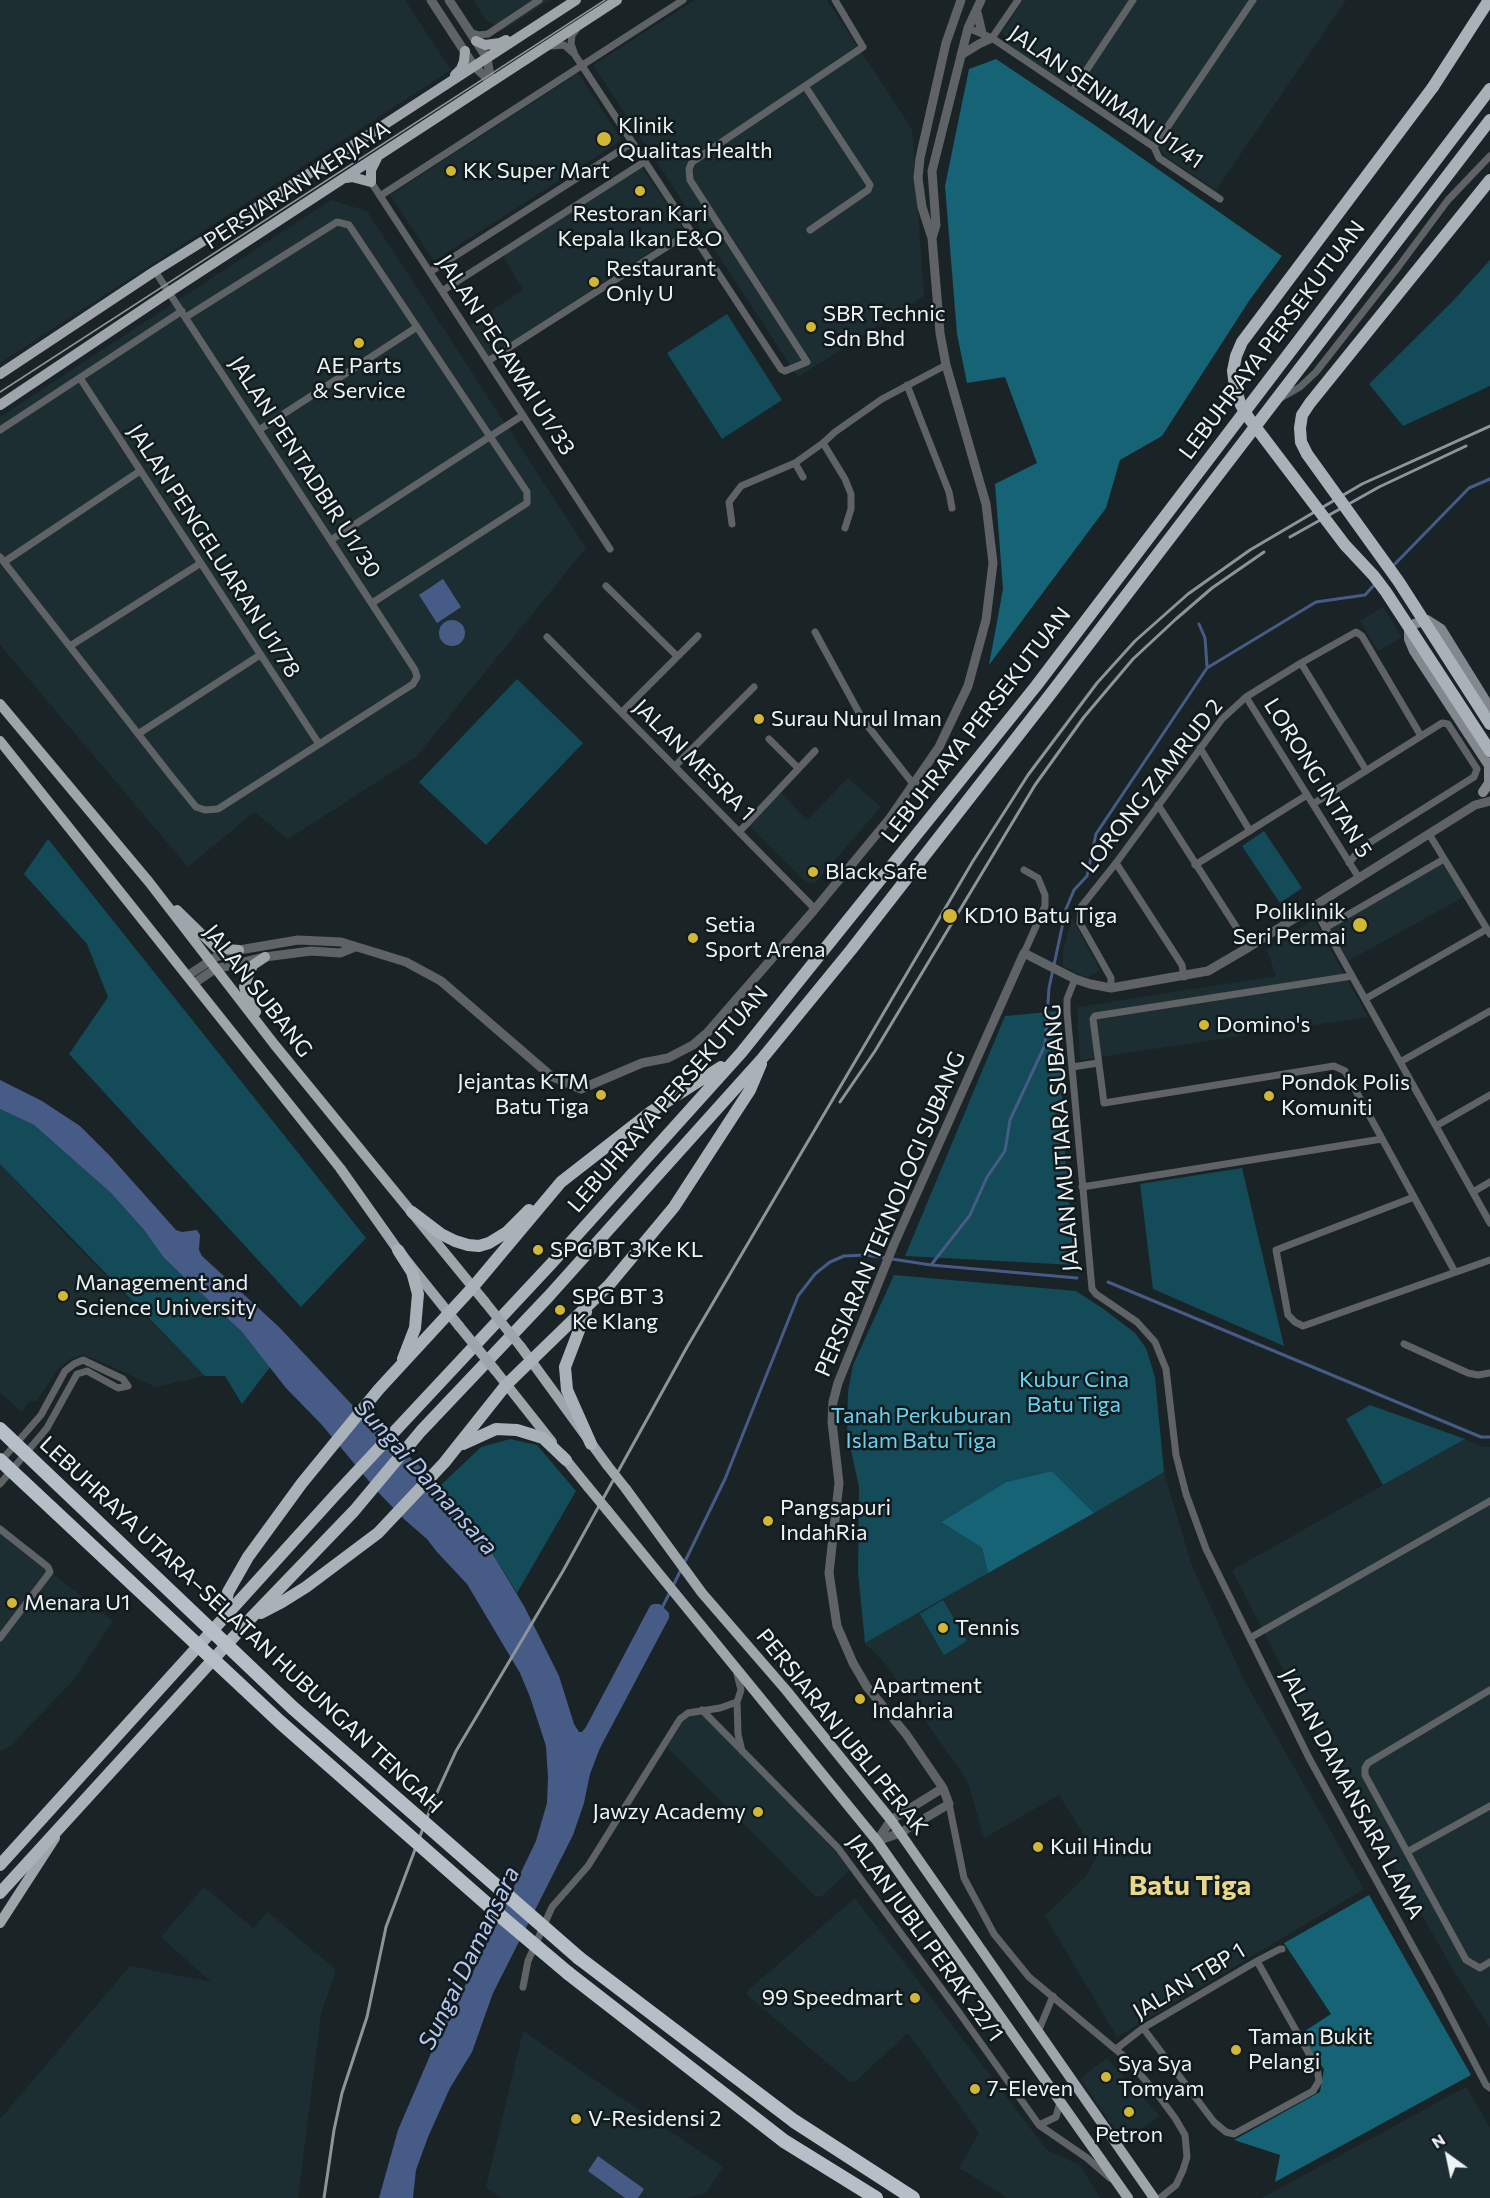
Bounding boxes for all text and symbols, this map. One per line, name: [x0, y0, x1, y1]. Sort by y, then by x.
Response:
street label: JALAN SENIMAN U1/41: [1004, 20, 1208, 174]
place label: Klinik Qualitas Health: [618, 113, 773, 164]
street label: PERSIARAN KERJAYA: [199, 115, 395, 255]
marker: Klinik Qualitas Health: [595, 130, 613, 148]
place label: KK Super Mart: [463, 158, 610, 184]
marker: KK Super Mart: [444, 164, 458, 178]
marker: Restoran Kari Kepala Ikan E&O: [633, 184, 647, 198]
place label: Restoran Kari Kepala Ikan E&O: [558, 201, 722, 252]
street label: LEBUHRAYA PERSEKUTUAN: [1174, 216, 1370, 464]
street label: JALAN PEGAWAI U1/33: [431, 250, 581, 460]
place label: Restaurant Only U: [606, 256, 716, 308]
marker: Restaurant Only U: [587, 275, 601, 289]
place label: SBR Technic Sdn Bhd: [823, 301, 946, 352]
marker: SBR Technic Sdn Bhd: [804, 320, 818, 334]
marker: AE Parts & Service: [352, 336, 366, 350]
street label: JALAN PENTADBIR U1/30: [223, 351, 387, 583]
place label: AE Parts & Service: [312, 353, 406, 404]
street label: JALAN PENGELUARAN U1/78: [122, 419, 306, 683]
street label: LEBUHRAYA PERSEKUTUAN: [876, 602, 1076, 848]
street label: LORONG INTAN 5: [1258, 693, 1378, 863]
street label: JALAN MESRA 1: [628, 694, 760, 826]
street label: LORONG ZAMRUD 2: [1076, 694, 1228, 878]
place label: Surau Nurul Iman: [771, 706, 942, 732]
marker: Surau Nurul Iman: [752, 712, 766, 726]
place label: Black Safe: [825, 859, 927, 885]
marker: Black Safe: [806, 865, 820, 879]
place label: Poliklinik Seri Permai: [1233, 899, 1346, 950]
place label: KD10 Batu Tiga: [964, 903, 1117, 929]
marker: KD10 Batu Tiga: [941, 907, 959, 925]
place label: Setia Sport Arena: [705, 912, 825, 963]
marker: Poliklinik Seri Permai: [1351, 916, 1369, 934]
street label: JALAN SUBANG: [198, 919, 318, 1063]
marker: Setia Sport Arena: [686, 931, 700, 945]
street label: LEBUHRAYA PERSEKUTUAN: [562, 980, 774, 1218]
street label: JALAN MUTIARA SUBANG: [1039, 1004, 1085, 1272]
place label: Domino's: [1216, 1012, 1310, 1038]
marker: Domino's: [1197, 1018, 1211, 1032]
street label: PERSIARAN TEKNOLOGI SUBANG: [809, 1047, 971, 1381]
place label: Jejantas KTM Batu Tiga: [457, 1069, 589, 1120]
place label: Pondok Polis Komuniti: [1281, 1070, 1410, 1122]
marker: Jejantas KTM Batu Tiga: [594, 1088, 608, 1102]
marker: Pondok Polis Komuniti: [1262, 1089, 1276, 1103]
place label: SPG BT 3 Ke KL: [550, 1237, 703, 1263]
marker: SPG BT 3 Ke KL: [531, 1243, 545, 1257]
place label: Management and Science University: [75, 1270, 257, 1322]
place label: SPG BT 3 Ke Klang: [572, 1284, 664, 1336]
marker: Management and Science University: [56, 1289, 70, 1303]
marker: SPG BT 3 Ke Klang: [553, 1303, 567, 1317]
park label: Kubur Cina Batu Tiga: [1019, 1367, 1129, 1418]
water label: Sungai Damansara: [348, 1393, 504, 1561]
park label: Tanah Perkuburan Islam Batu Tiga: [831, 1403, 1011, 1454]
street label: LEBUHRAYA UTARA–SELATAN HUBUNGAN TENGAH: [34, 1431, 448, 1819]
place label: Pangsapuri IndahRia: [780, 1495, 891, 1546]
marker: Pangsapuri IndahRia: [761, 1514, 775, 1528]
place label: Menara U1: [24, 1590, 130, 1616]
marker: Menara U1: [5, 1596, 19, 1610]
place label: Tennis: [955, 1615, 1020, 1641]
marker: Tennis: [936, 1621, 950, 1635]
street label: PERSIARAN JUBLI PERAK: [751, 1624, 933, 1840]
street label: JALAN DAMANSARA LAMA: [1275, 1664, 1429, 1924]
place label: Apartment Indahria: [872, 1673, 982, 1724]
marker: Apartment Indahria: [853, 1692, 867, 1706]
place label: Jawzy Academy: [592, 1799, 746, 1825]
marker: Jawzy Academy: [751, 1805, 765, 1819]
street label: JALAN JUBLI PERAK 22/1: [841, 1829, 1009, 2047]
place label: Kuil Hindu: [1050, 1834, 1152, 1860]
marker: Kuil Hindu: [1031, 1840, 1045, 1854]
water label: Sungai Damansara: [412, 1862, 526, 2054]
district label: Batu Tiga: [1129, 1869, 1251, 1903]
street label: JALAN TBP 1: [1128, 1937, 1250, 2025]
place label: 99 Speedmart: [762, 1985, 903, 2011]
marker: 99 Speedmart: [908, 1991, 922, 2005]
place label: Taman Bukit Pelangi: [1248, 2024, 1372, 2076]
marker: Taman Bukit Pelangi: [1229, 2043, 1243, 2057]
place label: Sya Sya Tomyam: [1118, 2051, 1204, 2102]
marker: Sya Sya Tomyam: [1099, 2070, 1113, 2084]
place label: 7-Eleven: [987, 2076, 1073, 2102]
marker: 7-Eleven: [968, 2082, 982, 2096]
marker: Petron: [1122, 2105, 1136, 2119]
place label: V-Residensi 2: [588, 2106, 722, 2132]
marker: V-Residensi 2: [569, 2112, 583, 2126]
place label: Petron: [1095, 2122, 1163, 2148]
north arrow: [1418, 2126, 1478, 2186]
text: N: [1428, 2129, 1448, 2152]

